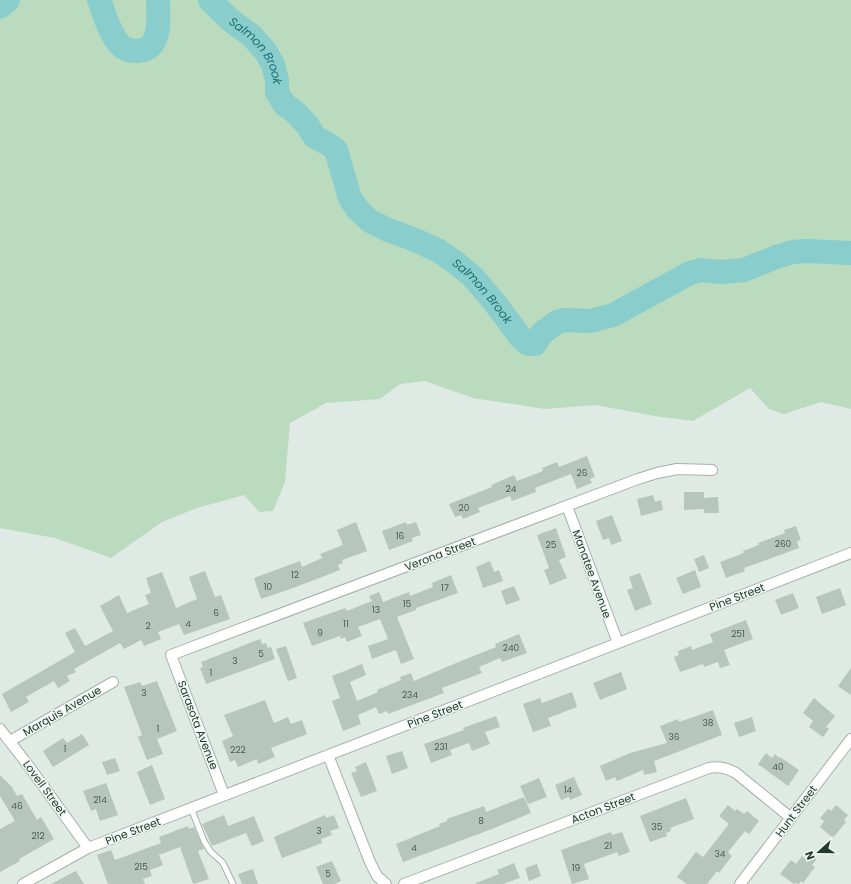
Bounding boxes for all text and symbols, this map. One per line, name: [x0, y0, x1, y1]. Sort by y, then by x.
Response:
water label: Salmon Brook: [226, 13, 286, 85]
water label: Salmon Brook: [449, 254, 517, 328]
house number: 26: [577, 467, 588, 479]
house number: 24: [506, 483, 517, 495]
house number: 20: [459, 502, 470, 514]
street label: Manatee Avenue: [569, 527, 616, 621]
house number: 16: [396, 530, 405, 542]
street label: Verona Street: [402, 533, 478, 575]
house number: 260: [775, 538, 792, 550]
house number: 25: [546, 539, 557, 551]
house number: 12: [291, 569, 299, 581]
street label: Pine Street: [707, 579, 767, 615]
house number: 10: [264, 581, 273, 593]
house number: 17: [441, 582, 449, 594]
house number: 15: [403, 598, 412, 610]
house number: 13: [372, 604, 380, 616]
house number: 6: [213, 607, 219, 619]
house number: 4: [185, 618, 191, 630]
house number: 11: [343, 618, 349, 630]
house number: 2: [145, 620, 151, 632]
house number: 9: [317, 627, 323, 639]
house number: 251: [731, 628, 745, 640]
house number: 240: [503, 642, 520, 654]
house number: 5: [258, 648, 264, 660]
house number: 3: [232, 655, 238, 667]
house number: 1: [210, 667, 213, 679]
street label: Sarasota Avenue: [174, 678, 222, 772]
street label: Marquis Avenue: [20, 682, 104, 740]
house number: 3: [141, 687, 147, 699]
house number: 234: [402, 689, 418, 701]
street label: Pine Street: [405, 696, 465, 732]
house number: 38: [703, 717, 714, 729]
house number: 1: [157, 723, 160, 735]
house number: 36: [668, 731, 680, 743]
house number: 231: [434, 741, 448, 753]
house number: 1: [64, 743, 67, 755]
house number: 222: [230, 744, 246, 756]
street label: Lovell Street: [19, 757, 71, 819]
house number: 40: [772, 761, 784, 773]
street label: Hunt Street: [771, 782, 821, 840]
house number: 14: [564, 784, 573, 796]
street label: Acton Street: [569, 788, 637, 828]
house number: 214: [93, 794, 107, 806]
house number: 46: [11, 800, 23, 812]
street label: Pine Street: [103, 813, 163, 849]
house number: 8: [478, 815, 484, 827]
house number: 35: [652, 821, 663, 833]
house number: 3: [316, 825, 322, 837]
house number: 212: [31, 830, 45, 842]
north arrow: [799, 832, 839, 872]
house number: 21: [604, 840, 612, 852]
house number: 4: [411, 842, 417, 854]
house number: 34: [715, 848, 726, 860]
text: N: [801, 849, 819, 862]
house number: 215: [134, 861, 148, 873]
house number: 19: [572, 862, 581, 874]
house number: 5: [325, 868, 331, 880]

